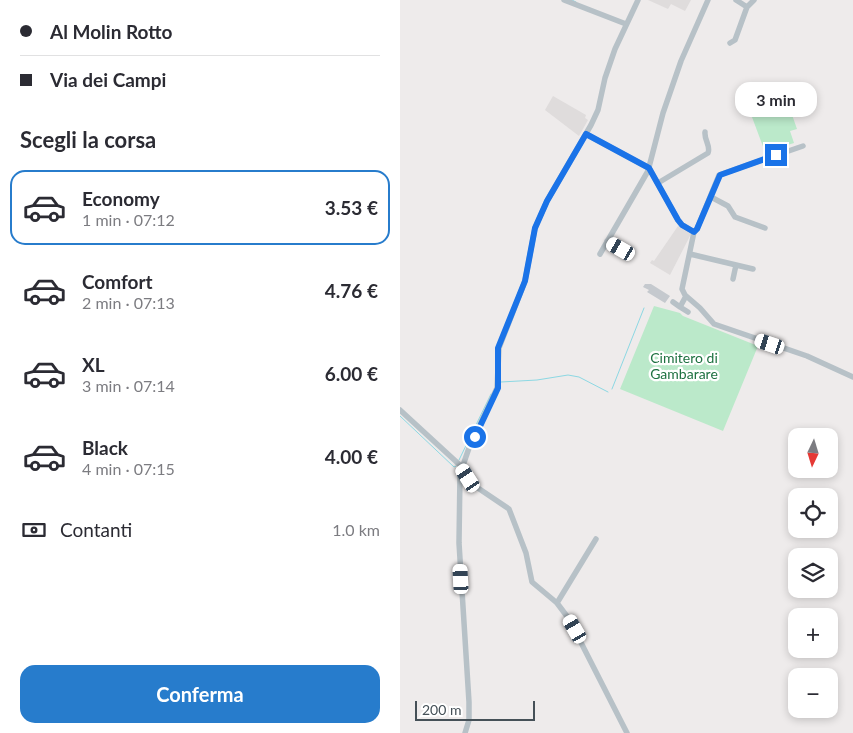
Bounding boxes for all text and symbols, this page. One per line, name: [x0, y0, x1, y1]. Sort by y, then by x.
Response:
text: Al Molin Rotto: [50, 20, 172, 43]
text: Via dei Campi: [50, 68, 166, 91]
callout: 3 min: [735, 82, 817, 118]
text: 3 min: [756, 90, 796, 109]
text: Scegli la corsa: [20, 126, 156, 153]
route end: [765, 144, 787, 166]
icon: car: [22, 185, 67, 230]
text: Economy: [82, 187, 160, 210]
text: 3.53 €: [325, 196, 378, 219]
text: 1 min · 07:12: [82, 210, 175, 229]
car: [604, 235, 637, 263]
icon: car: [22, 268, 67, 313]
text: Comfort: [82, 270, 153, 293]
text: 4.76 €: [325, 279, 378, 302]
text: 2 min · 07:13: [82, 293, 175, 312]
car: [753, 332, 786, 356]
park label: Cimitero di Gambarare: [650, 349, 718, 382]
icon: car: [22, 351, 67, 396]
text: XL: [82, 353, 105, 376]
text: 6.00 €: [325, 362, 378, 385]
text: 3 min · 07:14: [82, 376, 175, 395]
route start: [464, 426, 486, 448]
north arrow: [788, 428, 838, 478]
map controls: [788, 428, 838, 718]
icon: car: [22, 434, 67, 479]
text: Black: [82, 436, 128, 459]
text: 4.00 €: [325, 445, 378, 468]
text: 4 min · 07:15: [82, 459, 175, 478]
car: [453, 461, 482, 495]
button: locate: [788, 488, 838, 538]
icon: cash: [20, 516, 48, 544]
text: Contanti: [60, 518, 132, 541]
text: 1.0 km: [332, 520, 380, 539]
button: layers: [788, 548, 838, 598]
car: [452, 564, 469, 594]
button: +: [788, 608, 838, 658]
car: [561, 612, 588, 646]
button: Conferma: [20, 665, 380, 723]
button: −: [788, 668, 838, 718]
scale bar: [415, 698, 535, 721]
text: 200 m: [422, 701, 461, 718]

